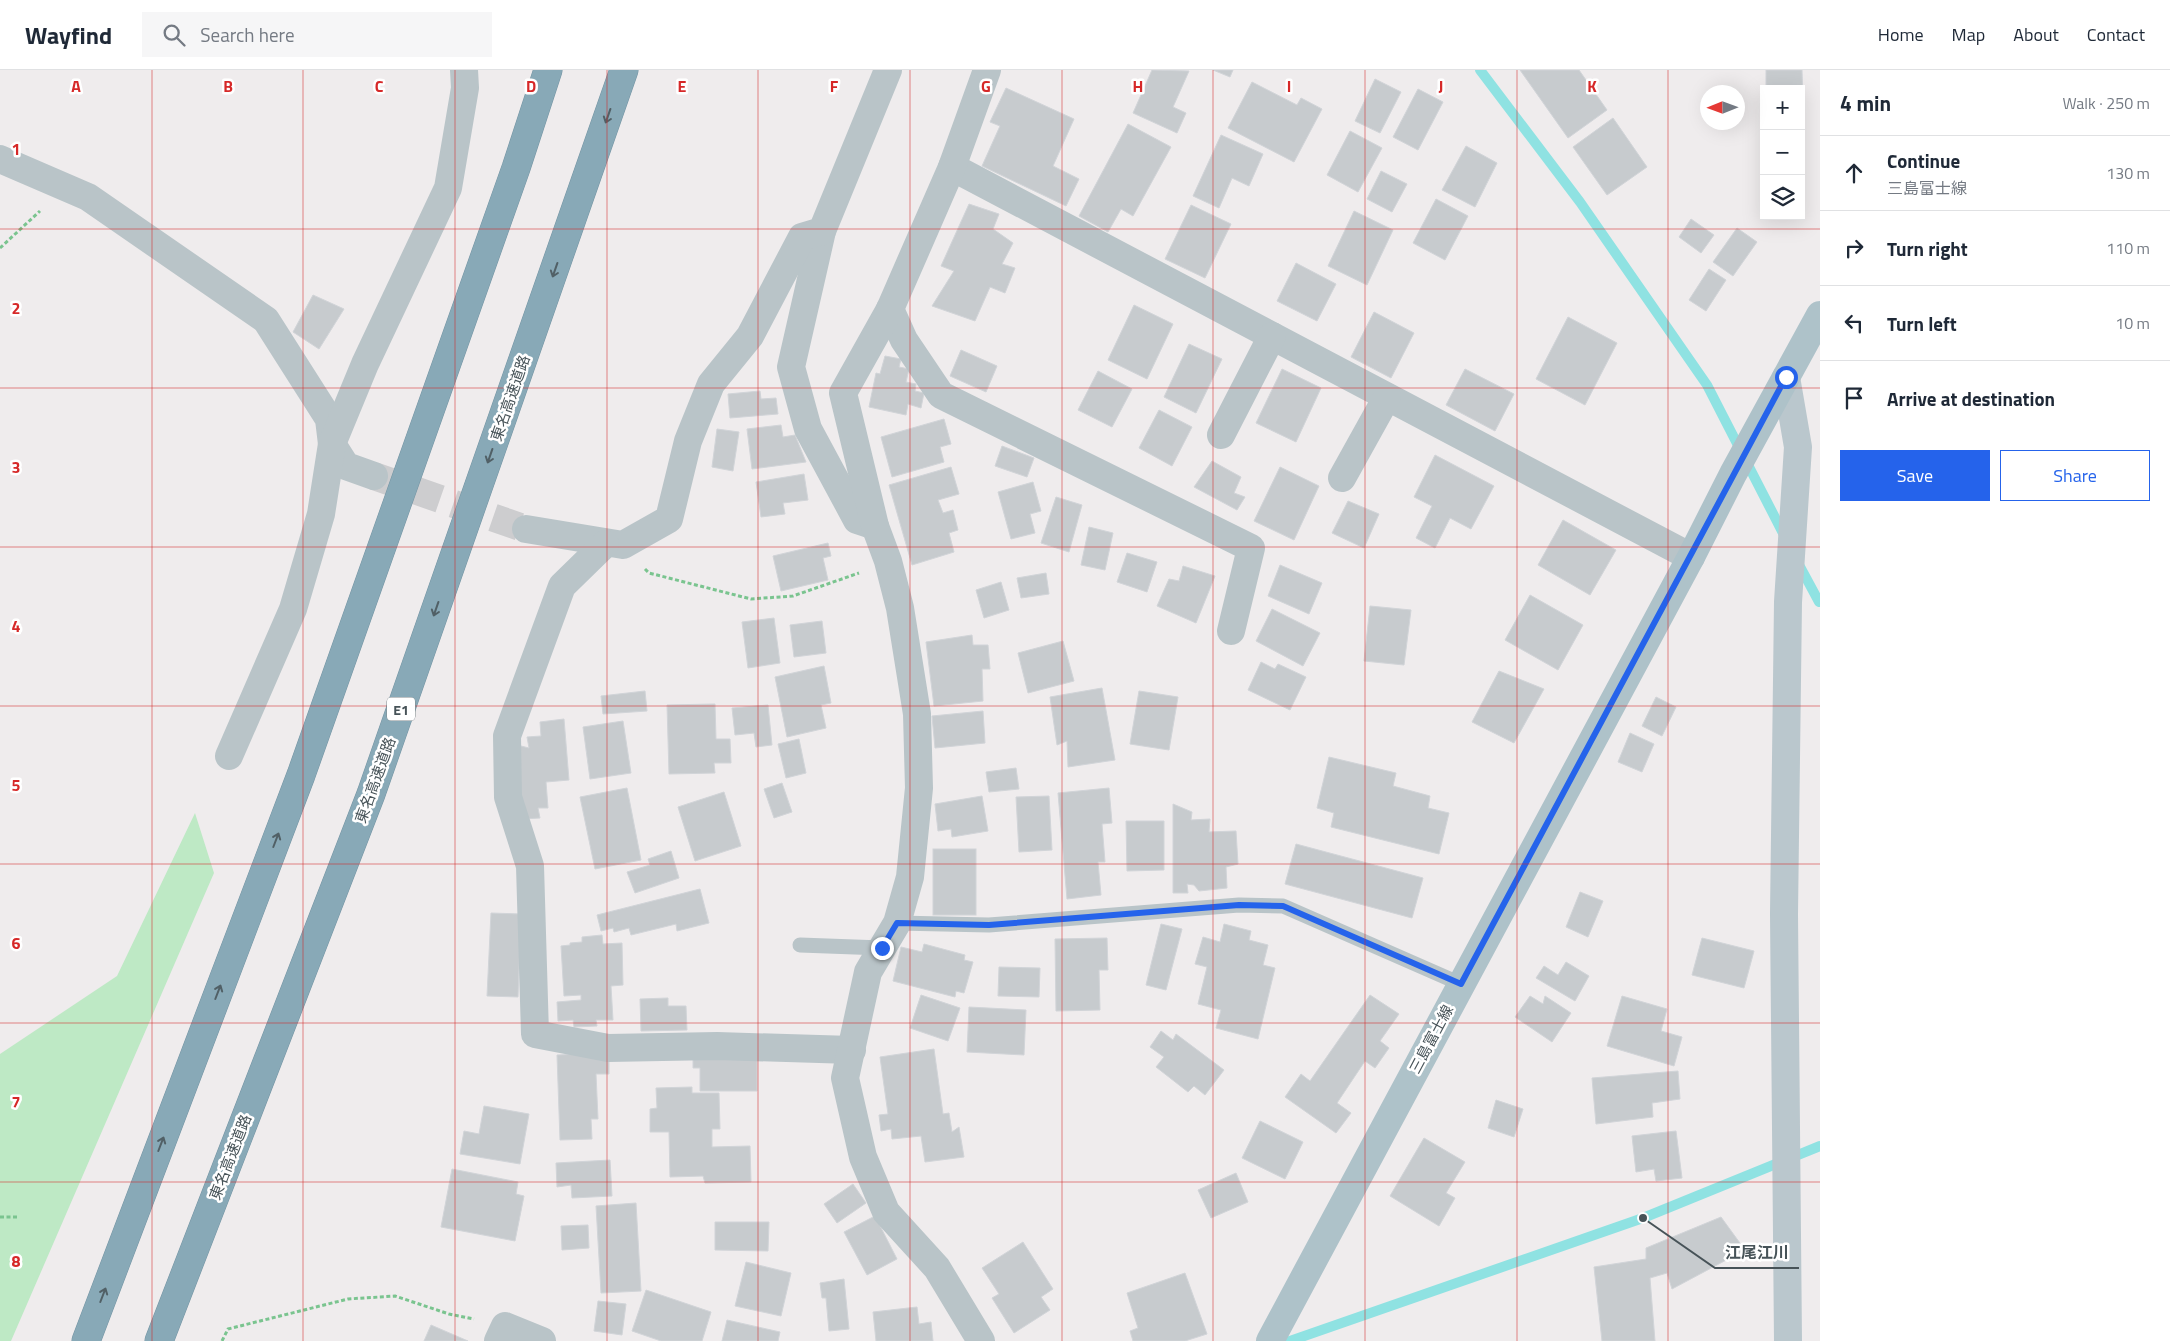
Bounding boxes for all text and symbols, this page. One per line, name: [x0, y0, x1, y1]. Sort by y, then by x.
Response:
search box: [142, 12, 492, 57]
text: Wayfind: [25, 17, 112, 53]
text: Search here: [200, 20, 295, 49]
icon: search: [160, 21, 188, 49]
text: Home: [1878, 21, 1924, 48]
text: Map: [1952, 21, 1985, 48]
text: About: [2013, 21, 2059, 48]
text: Contact: [2087, 21, 2145, 48]
text: A: [71, 74, 81, 98]
text: B: [223, 74, 233, 98]
text: C: [375, 74, 384, 98]
text: D: [526, 74, 536, 98]
text: E: [678, 74, 687, 98]
text: F: [830, 74, 839, 98]
text: G: [981, 74, 991, 98]
text: H: [1133, 74, 1143, 98]
text: I: [1287, 74, 1291, 98]
text: J: [1439, 74, 1443, 98]
text: K: [1587, 74, 1597, 98]
north arrow: [1700, 85, 1745, 130]
map controls: [1760, 85, 1805, 220]
button: +: [1760, 85, 1805, 130]
text: 4 min: [1840, 87, 1891, 119]
text: Walk · 250 m: [2062, 91, 2150, 115]
one-way arrow: [603, 108, 613, 124]
button: −: [1760, 130, 1805, 175]
text: 1: [12, 137, 20, 161]
text: Continue: [1887, 146, 1960, 175]
icon: ahead: [1840, 159, 1868, 187]
text: 130 m: [2106, 161, 2150, 185]
button: layers: [1760, 175, 1805, 220]
text: 三島富士線: [1887, 176, 1967, 200]
icon: right: [1840, 234, 1868, 262]
text: Turn right: [1887, 234, 1968, 263]
text: 110 m: [2106, 236, 2150, 260]
one-way arrow: [550, 262, 559, 277]
text: 2: [12, 296, 20, 320]
icon: left: [1840, 309, 1868, 337]
text: Turn left: [1887, 309, 1957, 338]
text: 10 m: [2115, 311, 2150, 335]
street label: 東名高速道路: [484, 352, 536, 444]
route start: [1775, 366, 1798, 389]
icon: arrive: [1840, 384, 1868, 412]
text: Arrive at destination: [1887, 384, 2055, 413]
one-way arrow: [485, 448, 494, 463]
button: Save: [1840, 450, 1990, 501]
button: Share: [2000, 450, 2150, 501]
text: 3: [12, 455, 20, 479]
one-way arrow: [431, 601, 440, 617]
text: 4: [12, 614, 21, 638]
road number: E1: [387, 698, 415, 720]
street label: 東名高速道路: [349, 734, 401, 826]
text: 5: [12, 773, 21, 797]
one-way arrow: [272, 833, 281, 848]
text: 6: [12, 931, 21, 955]
route end: [871, 937, 894, 960]
one-way arrow: [215, 984, 224, 999]
street label: 三島富士線: [1403, 1000, 1459, 1078]
text: 7: [12, 1090, 20, 1114]
street label: 東名高速道路: [203, 1111, 257, 1203]
one-way arrow: [157, 1136, 166, 1152]
callout: 江尾江川: [1715, 1237, 1799, 1268]
text: 江尾江川: [1725, 1240, 1789, 1264]
text: 8: [12, 1249, 21, 1273]
one-way arrow: [99, 1288, 108, 1304]

